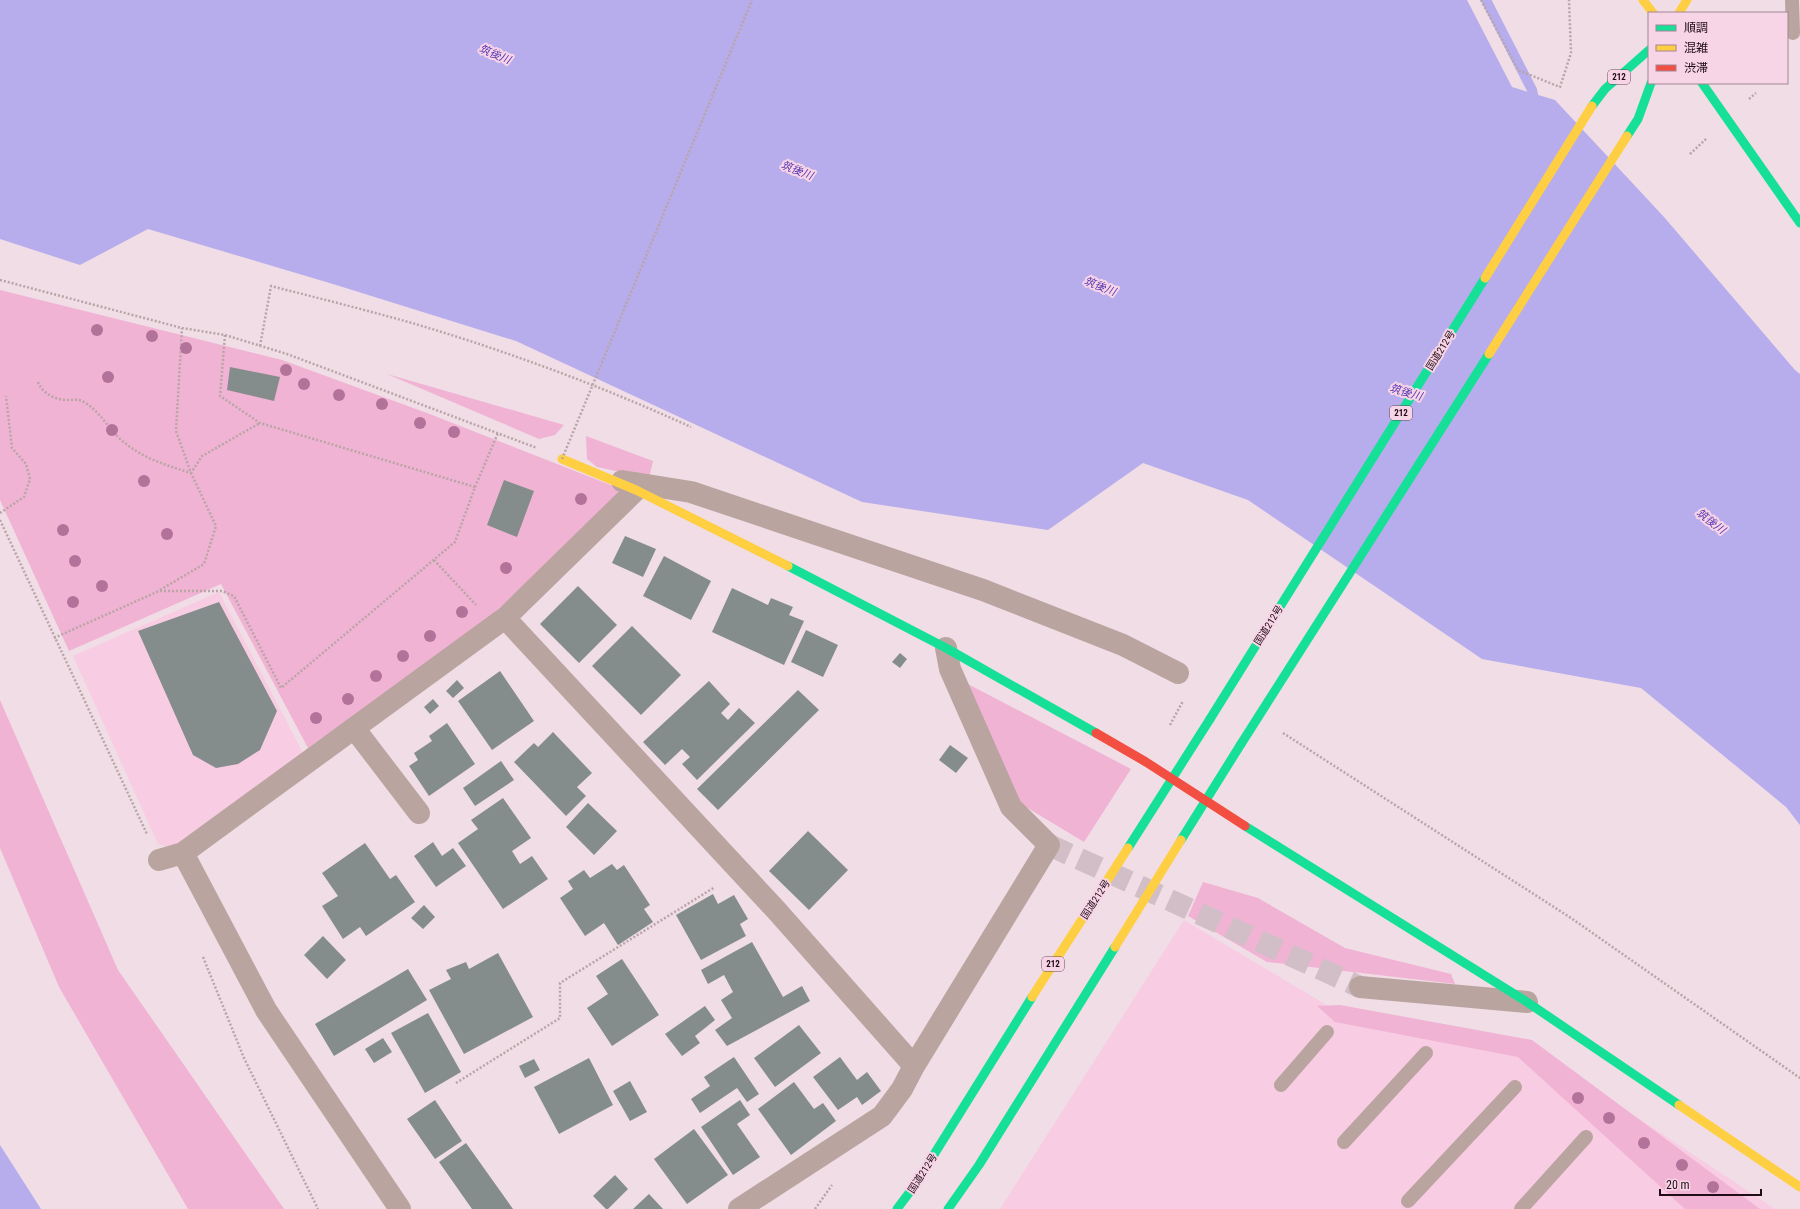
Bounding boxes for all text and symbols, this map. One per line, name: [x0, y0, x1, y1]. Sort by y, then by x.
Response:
legend: [1648, 12, 1788, 84]
text: 順調: [1684, 21, 1708, 35]
text: 混雑: [1684, 41, 1708, 55]
water label: 筑後川: [477, 42, 513, 67]
text: 渋滞: [1684, 61, 1708, 75]
road number: 212: [1608, 70, 1630, 84]
water label: 筑後川: [779, 158, 815, 183]
water label: 筑後川: [1082, 274, 1118, 299]
street label: 国道212号: [1424, 328, 1457, 372]
water label: 筑後川: [1388, 382, 1424, 404]
road number: 212: [1390, 406, 1412, 420]
water label: 筑後川: [1694, 506, 1729, 537]
street label: 国道212号: [1252, 603, 1285, 647]
street label: 国道212号: [1079, 877, 1112, 921]
road number: 212: [1042, 957, 1064, 971]
street label: 国道212号: [906, 1151, 939, 1195]
scale bar: [1660, 1171, 1761, 1197]
text: 20 m: [1666, 1178, 1690, 1192]

